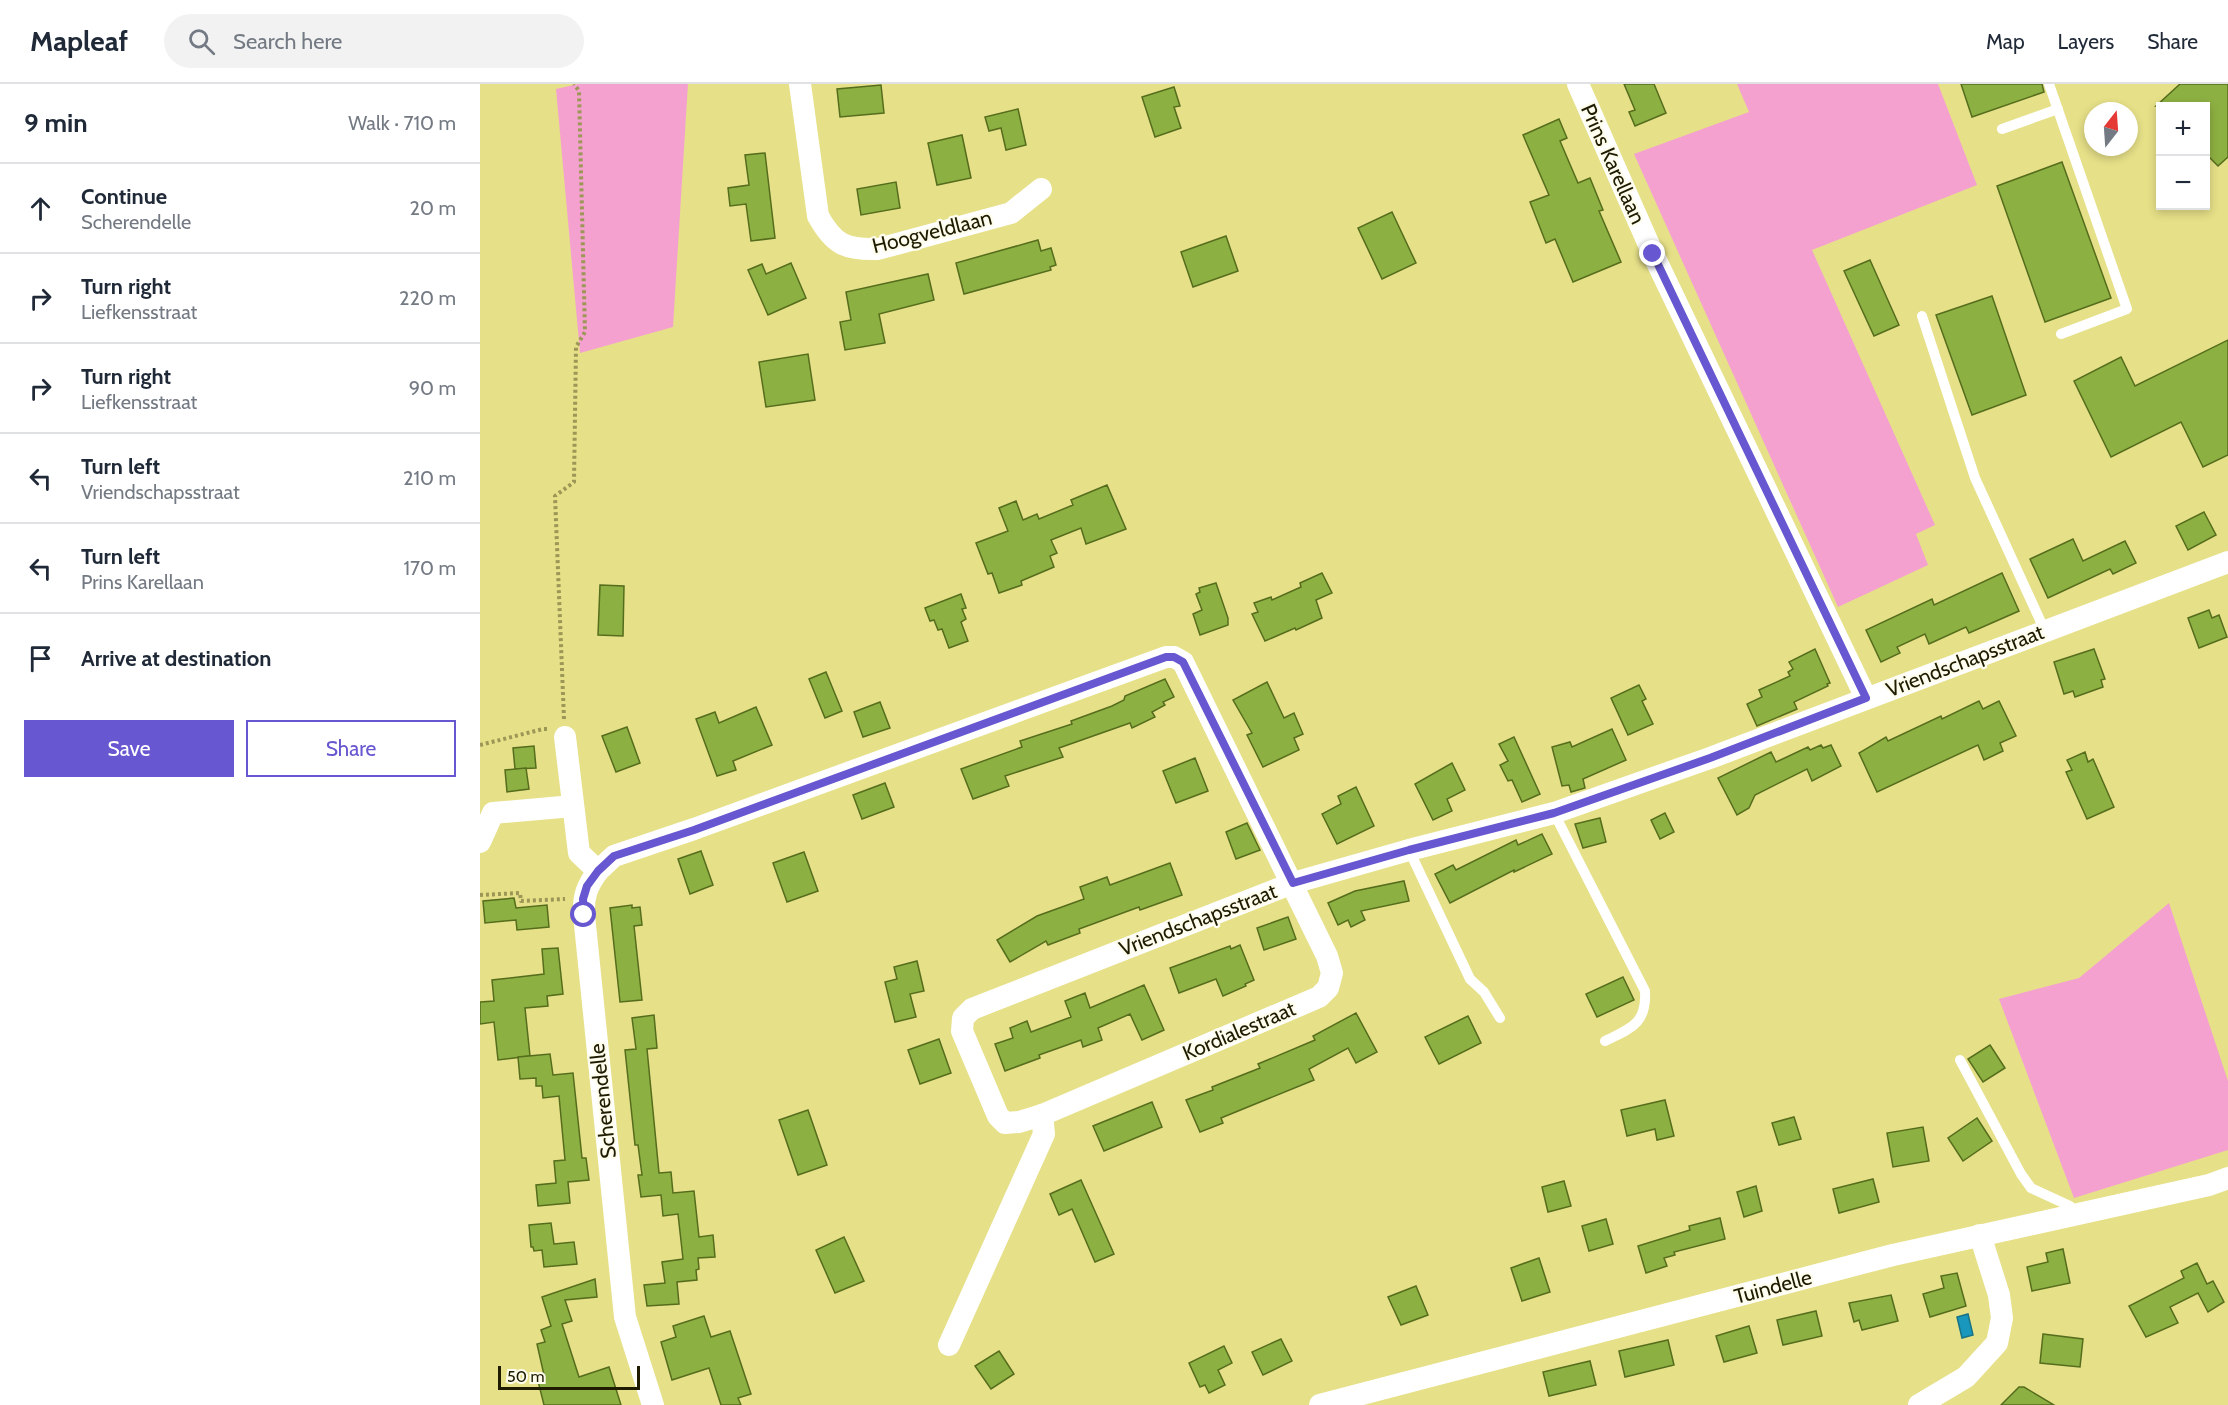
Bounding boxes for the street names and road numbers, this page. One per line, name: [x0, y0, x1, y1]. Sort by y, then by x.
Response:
street label: Prins Karellaan: [1576, 100, 1651, 228]
street label: Hoogveldlaan: [869, 205, 994, 258]
street label: Vriendschapsstraat: [1883, 619, 2047, 702]
street label: Vriendschapsstraat: [1116, 878, 1280, 961]
street label: Kordialestraat: [1179, 996, 1299, 1066]
street label: Scherendelle: [584, 1042, 621, 1160]
street label: Tuindelle: [1731, 1264, 1815, 1309]

